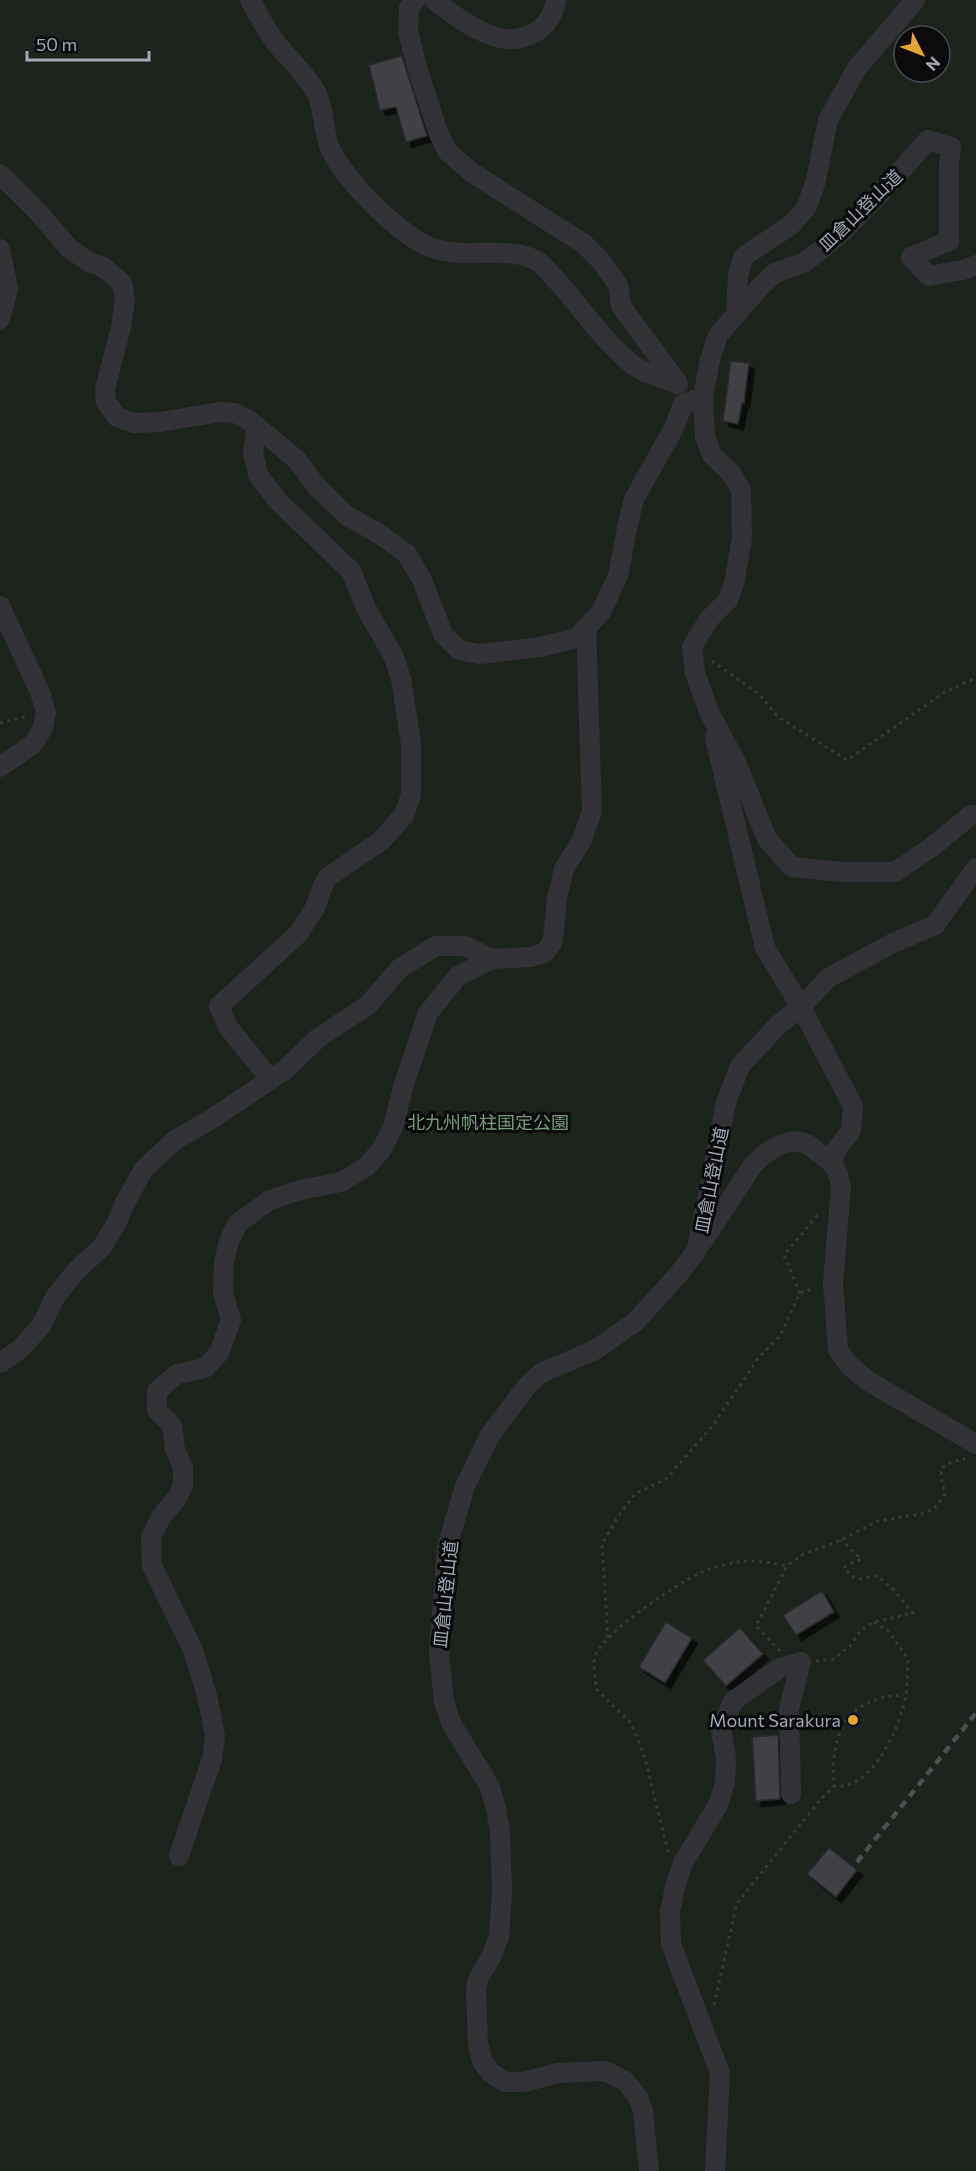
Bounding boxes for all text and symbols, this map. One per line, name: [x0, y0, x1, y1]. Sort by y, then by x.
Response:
scale bar: [27, 24, 148, 62]
north arrow: [892, 24, 952, 84]
text: 50 m: [36, 33, 77, 55]
text: N: [922, 54, 945, 75]
street label: 皿倉山登山道: [814, 165, 906, 255]
park label: 北九州帆柱国定公園: [407, 1111, 569, 1133]
street label: 皿倉山登山道: [690, 1125, 732, 1235]
street label: 皿倉山登山道: [428, 1539, 462, 1649]
place label: Mount Sarakura: [709, 1709, 841, 1731]
marker: Mount Sarakura: [846, 1713, 860, 1727]

